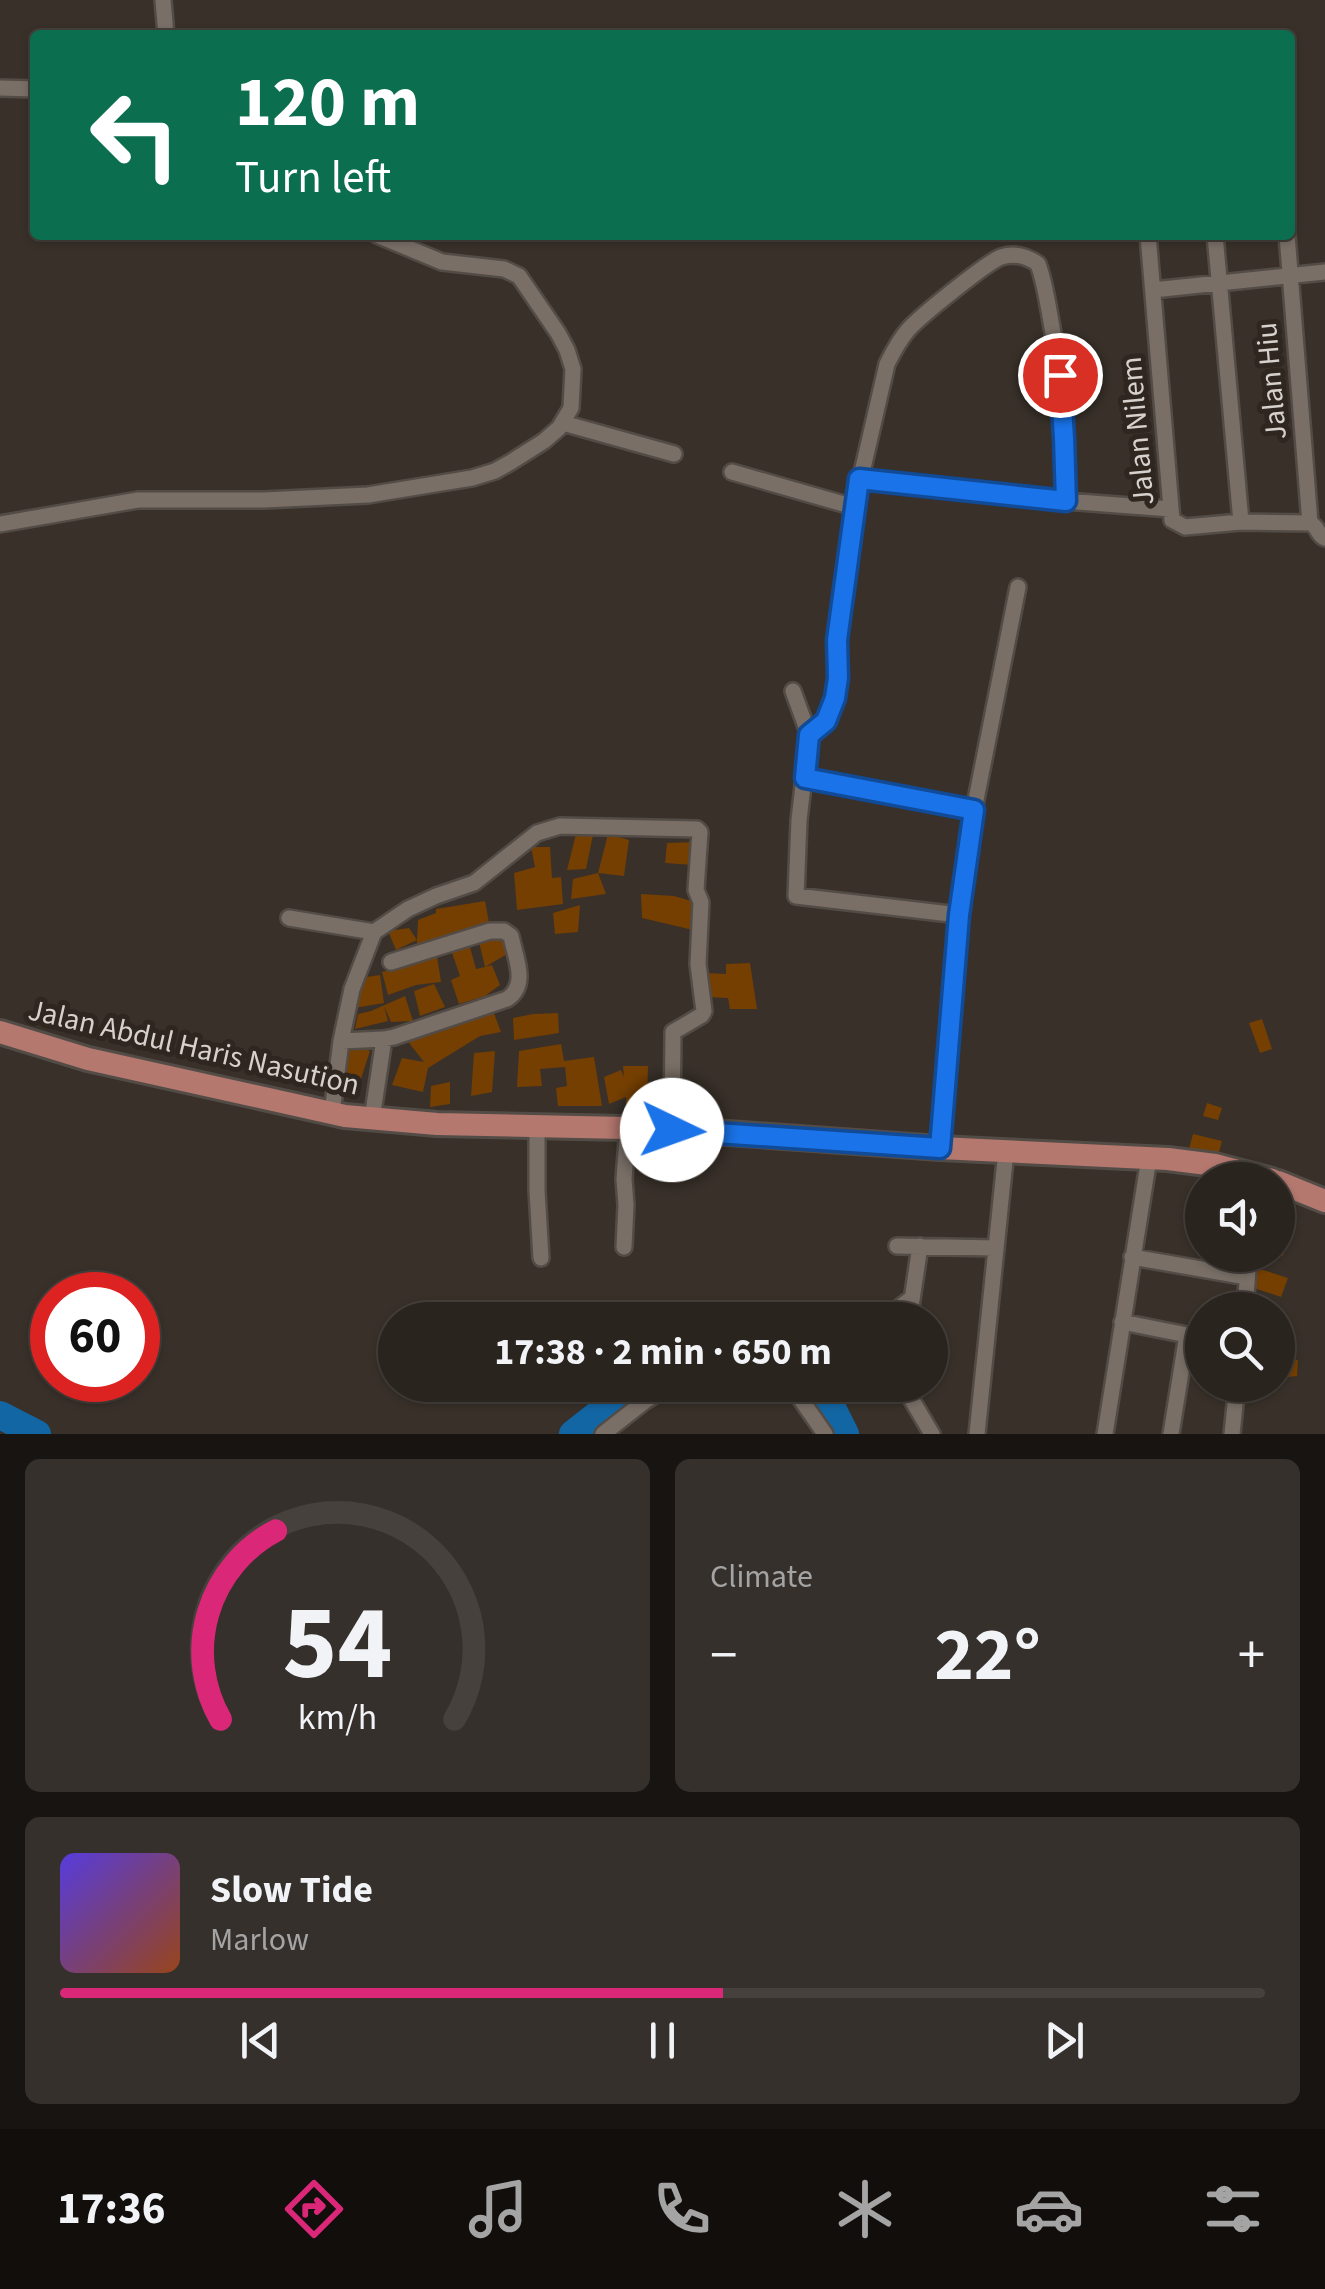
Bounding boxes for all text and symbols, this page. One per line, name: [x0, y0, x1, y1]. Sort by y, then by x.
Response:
text: 120 m: [235, 53, 420, 153]
icon: left: [70, 70, 200, 200]
text: Turn left: [235, 146, 391, 210]
street label: Jalan Hiu: [1245, 320, 1298, 442]
pin: [1018, 333, 1103, 418]
icon: arrive: [1033, 348, 1088, 403]
street label: Jalan Nilem: [1110, 355, 1165, 507]
street label: Jalan Abdul Haris Nasution: [24, 988, 364, 1107]
position arrow: [620, 1078, 724, 1182]
map controls: [1185, 1162, 1295, 1402]
button: sound: [1185, 1162, 1295, 1272]
speed limit sign: 60: [30, 1272, 160, 1402]
button: search: [1185, 1292, 1295, 1402]
text: 17:38 · 2 min · 650 m: [494, 1325, 832, 1379]
text: Climate: [710, 1554, 813, 1600]
text: 54: [283, 1571, 392, 1719]
text: 22°: [934, 1602, 1041, 1709]
text: −: [710, 1617, 737, 1695]
text: +: [1238, 1617, 1265, 1695]
text: km/h: [298, 1692, 377, 1743]
text: Slow Tide: [210, 1863, 373, 1917]
text: Marlow: [210, 1917, 309, 1963]
icon: previous: [233, 2013, 288, 2068]
icon: pause: [635, 2013, 690, 2068]
icon: next: [1037, 2013, 1092, 2068]
icon: directions: [279, 2174, 349, 2244]
icon: music: [463, 2174, 533, 2244]
icon: phone: [647, 2174, 717, 2244]
icon: climate: [830, 2174, 900, 2244]
icon: car: [1014, 2174, 1084, 2244]
icon: filters: [1198, 2174, 1268, 2244]
text: 17:36: [57, 2177, 165, 2241]

